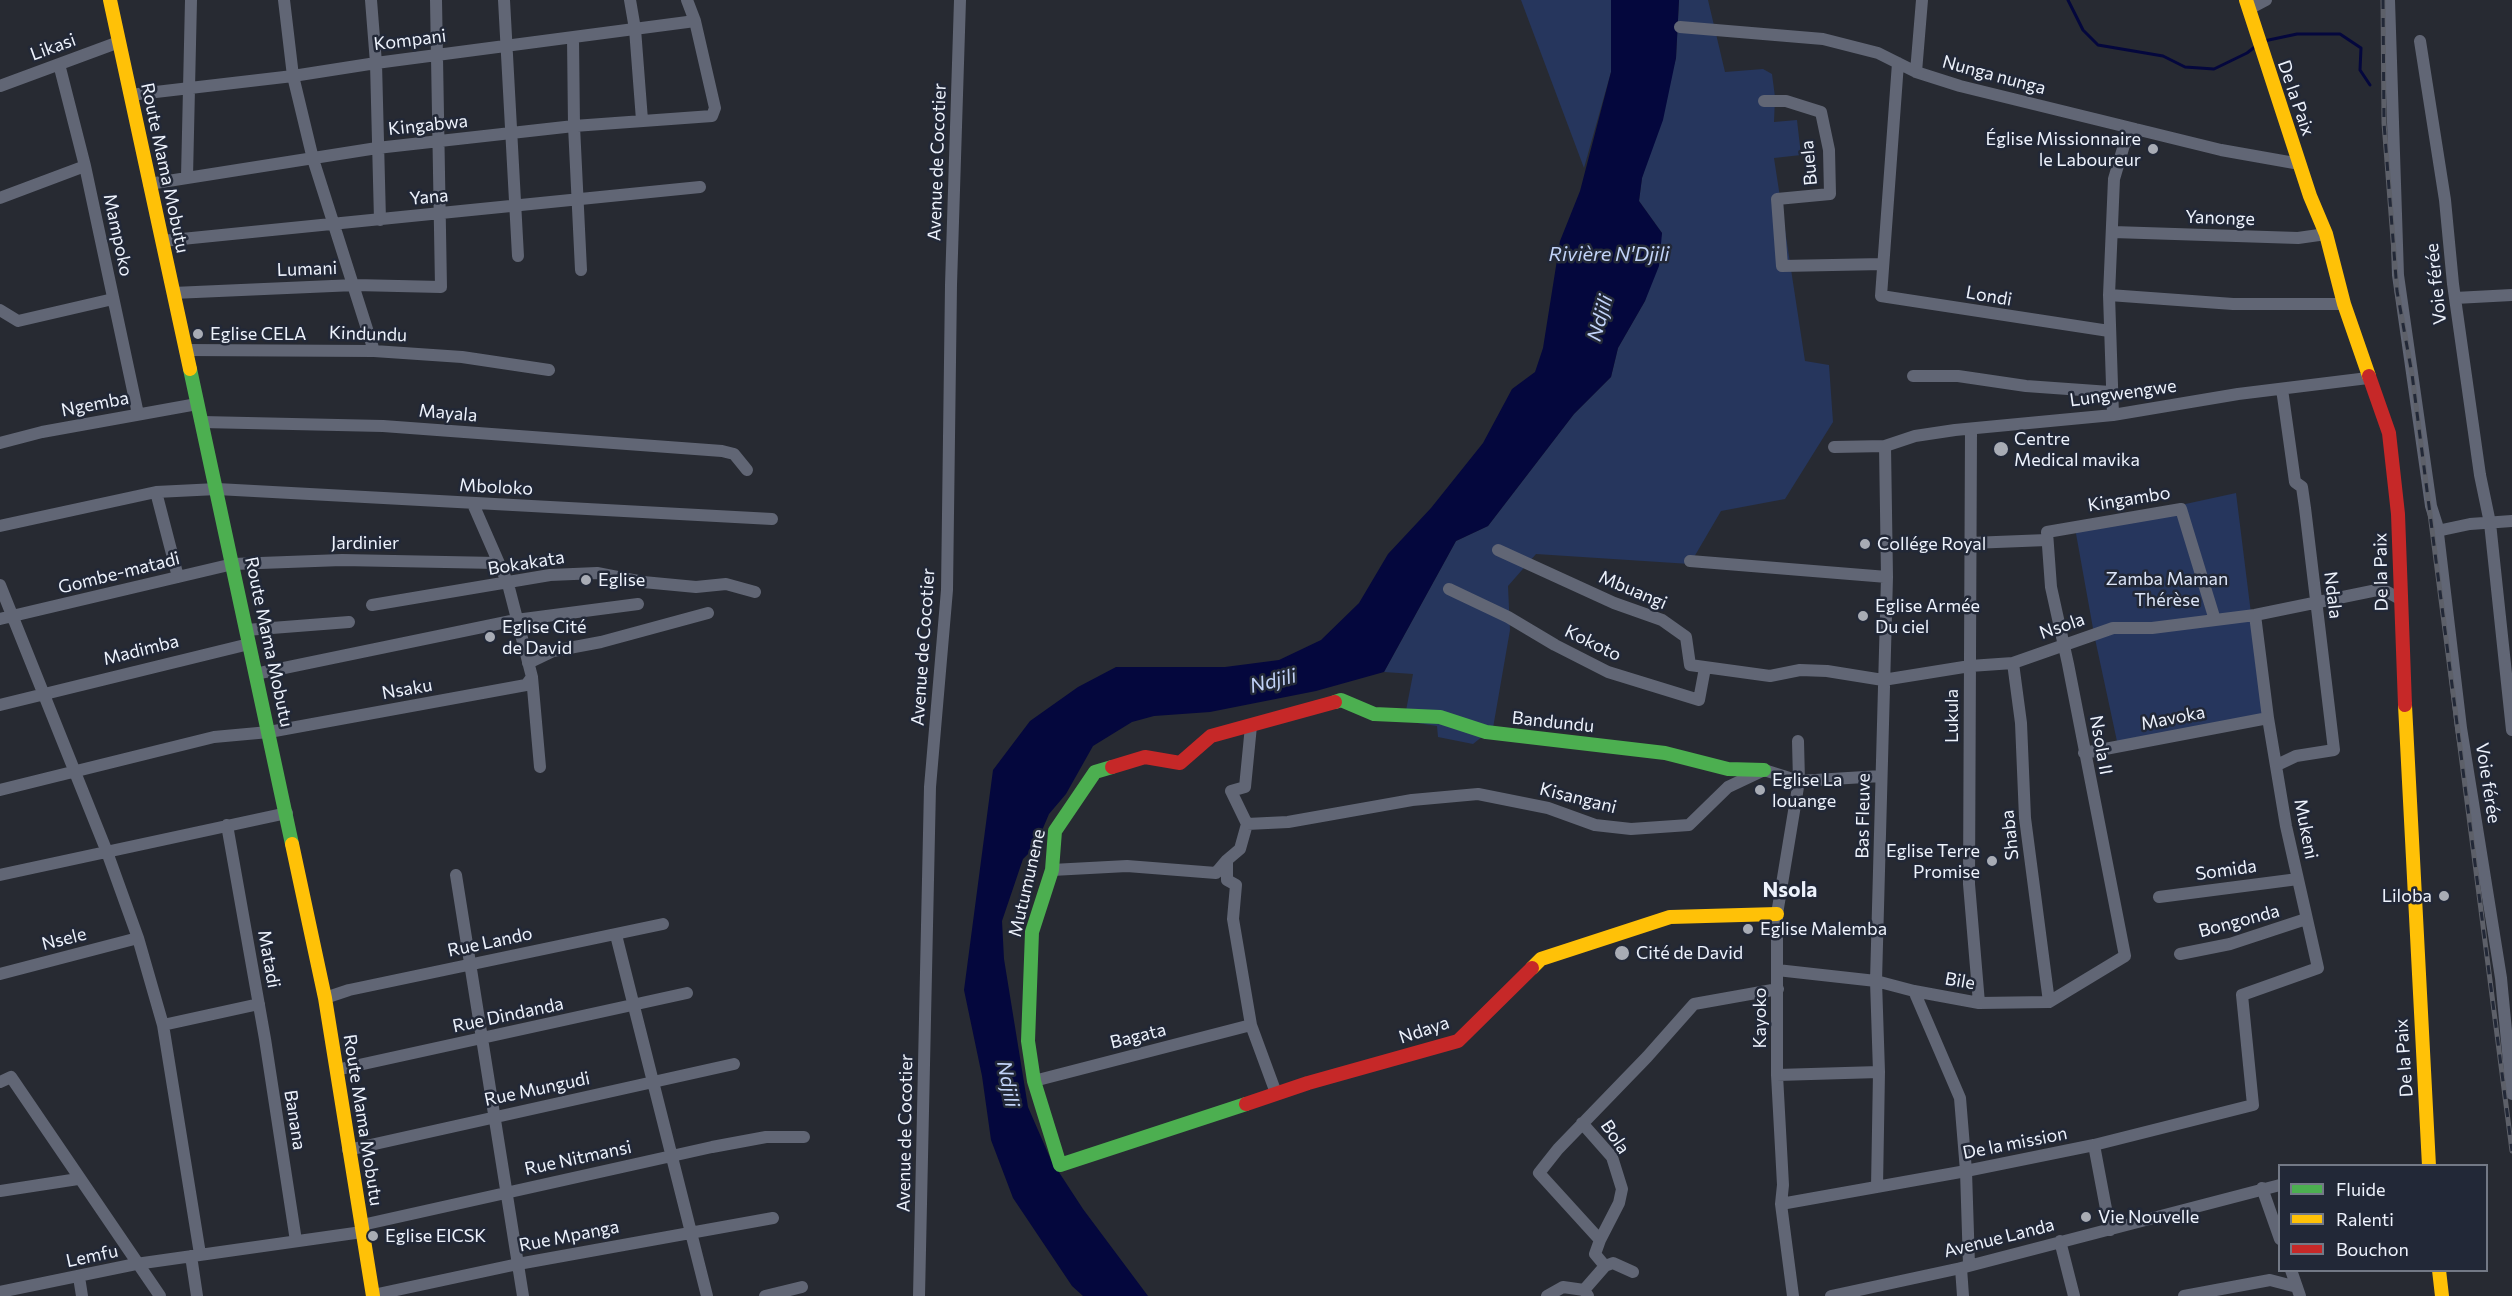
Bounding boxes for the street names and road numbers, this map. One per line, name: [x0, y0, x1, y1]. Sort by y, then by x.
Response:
street label: Kompani: [373, 25, 447, 55]
street label: Likasi: [27, 29, 79, 65]
street label: Nunga nunga: [1940, 51, 2048, 99]
street label: De la Paix: [2273, 57, 2319, 139]
street label: Route Mama Mobutu: [136, 81, 194, 255]
street label: Avenue de Cocotier: [923, 83, 951, 241]
street label: Kingabwa: [387, 110, 469, 140]
street label: Buela: [1796, 140, 1822, 186]
street label: Yana: [409, 185, 449, 209]
street label: Mampoko: [99, 192, 137, 278]
street label: Yanonge: [2185, 206, 2255, 230]
street label: Voie férée: [2421, 242, 2451, 326]
street label: Lumani: [276, 257, 338, 281]
street label: Londi: [1964, 281, 2014, 311]
street label: Kindundu: [329, 322, 407, 346]
street label: Lungwengwe: [2068, 375, 2178, 411]
street label: Ngemba: [59, 387, 131, 421]
street label: Mayala: [418, 400, 478, 426]
street label: Mboloko: [458, 474, 534, 500]
street label: Kingambo: [2086, 482, 2172, 516]
street label: Jardinier: [331, 532, 399, 554]
street label: De la Paix: [2370, 533, 2392, 611]
street label: Bokakata: [486, 546, 566, 580]
street label: Gombe-matadi: [56, 547, 182, 599]
street label: Route Mama Mobutu: [240, 555, 298, 729]
street label: Mbuangi: [1596, 566, 1670, 614]
street label: Avenue de Cocotier: [907, 567, 939, 727]
street label: Ndala: [2319, 570, 2347, 620]
street label: Nsola: [2036, 608, 2088, 644]
street label: Kokoto: [1561, 620, 1625, 666]
street label: Madimba: [101, 630, 181, 670]
street label: Nsaku: [380, 674, 434, 704]
street label: Lukula: [1941, 689, 1963, 743]
street label: Mavoka: [2139, 701, 2207, 735]
street label: Bandundu: [1511, 707, 1595, 737]
street label: Nsola II: [2085, 714, 2117, 776]
street label: Voie férée: [2471, 741, 2505, 825]
street label: Bas Fleuve: [1851, 773, 1875, 859]
street label: Kisangani: [1537, 778, 1619, 818]
street label: Mukeni: [2290, 797, 2322, 861]
street label: Shaba: [1997, 809, 2023, 861]
street label: Mutumunene: [1004, 827, 1050, 939]
street label: Somida: [2194, 855, 2258, 885]
street label: Bongonda: [2196, 900, 2282, 942]
street label: Rue Lando: [446, 922, 534, 962]
street label: Nsele: [39, 923, 89, 955]
street label: Matadi: [253, 928, 285, 990]
street label: Bile: [1943, 968, 1977, 994]
street label: Kayoko: [1749, 987, 1771, 1049]
street label: Rue Dindanda: [450, 993, 566, 1037]
street label: Ndaya: [1396, 1012, 1452, 1048]
street label: De la Paix: [2390, 1018, 2418, 1098]
street label: Bagata: [1108, 1019, 1168, 1053]
street label: Route Mama Mobutu: [339, 1033, 387, 1207]
street label: Avenue de Cocotier: [893, 1054, 917, 1212]
street label: Rue Mungudi: [482, 1067, 592, 1111]
street label: Banana: [280, 1088, 310, 1152]
street label: Bola: [1596, 1116, 1634, 1158]
street label: De la mission: [1961, 1122, 2069, 1164]
street label: Rue Nitmansi: [523, 1136, 633, 1180]
street label: Avenue Landa: [1941, 1214, 2057, 1262]
street label: Rue Mpanga: [517, 1216, 621, 1256]
street label: Lemfu: [64, 1240, 120, 1272]

